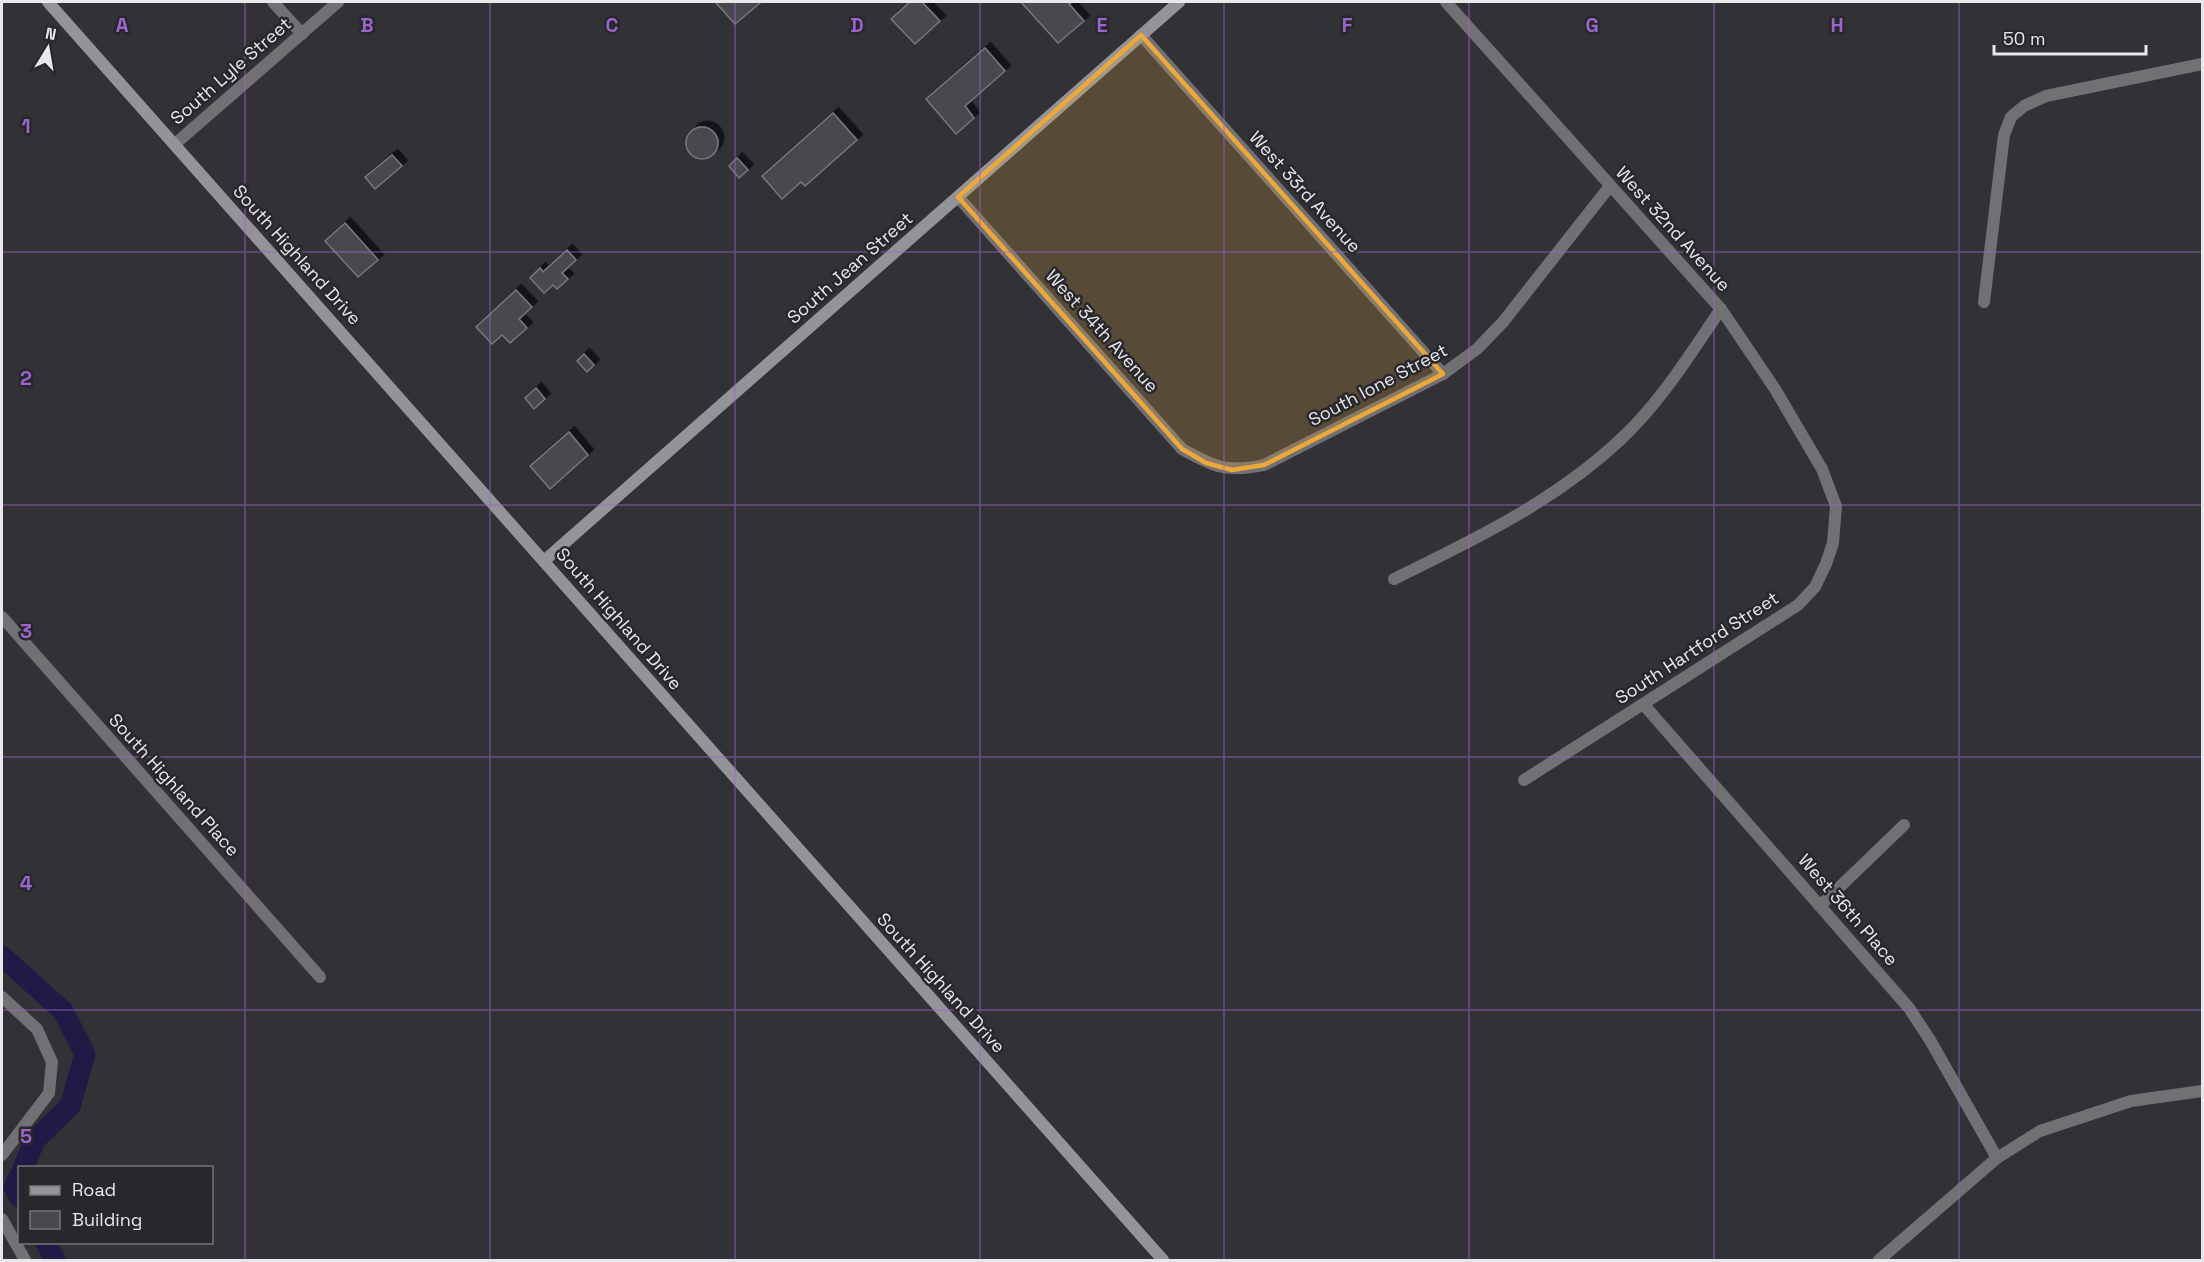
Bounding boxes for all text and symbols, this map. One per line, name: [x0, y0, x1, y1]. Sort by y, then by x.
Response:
text: A: [116, 12, 129, 38]
street label: South Lyle Street: [166, 12, 296, 129]
text: B: [360, 12, 374, 38]
text: C: [606, 12, 619, 38]
text: D: [850, 12, 864, 38]
text: E: [1096, 12, 1108, 38]
text: F: [1342, 12, 1353, 38]
text: G: [1585, 12, 1599, 38]
text: H: [1830, 12, 1844, 38]
north arrow: [18, 18, 78, 78]
scale bar: [1994, 18, 2146, 56]
text: N: [43, 22, 58, 45]
text: 50 m: [2003, 27, 2045, 50]
text: 1: [21, 113, 31, 139]
street label: West 33rd Avenue: [1245, 126, 1366, 257]
street label: West 32nd Avenue: [1611, 161, 1736, 296]
street label: South Highland Drive: [228, 180, 366, 330]
street label: South Jean Street: [782, 207, 917, 328]
street label: West 34th Avenue: [1041, 264, 1164, 397]
street label: South Ione Street: [1304, 338, 1451, 431]
text: 2: [20, 365, 32, 391]
street label: South Highland Drive: [551, 543, 687, 695]
street label: South Hartford Street: [1611, 586, 1783, 709]
text: 3: [20, 618, 32, 644]
street label: South Highland Place: [104, 708, 245, 861]
street label: West 36th Place: [1793, 849, 1903, 970]
text: 4: [20, 870, 33, 896]
street label: South Highland Drive: [872, 908, 1010, 1058]
text: 5: [20, 1123, 32, 1149]
legend: [18, 1166, 213, 1244]
text: Road: [72, 1178, 116, 1201]
text: Building: [72, 1208, 142, 1231]

